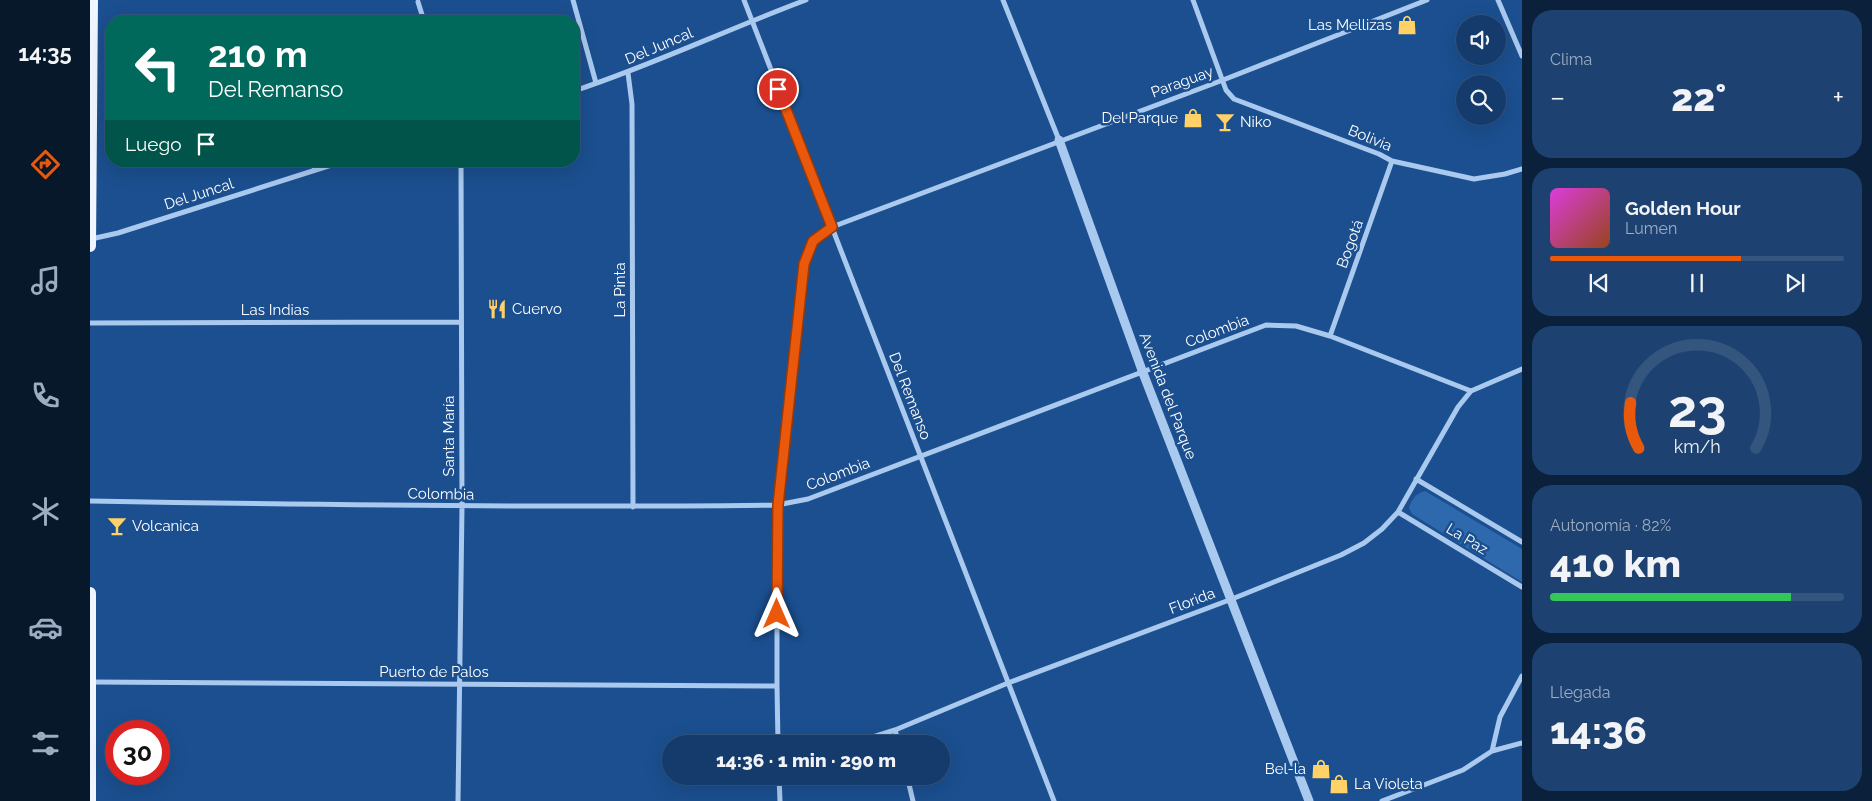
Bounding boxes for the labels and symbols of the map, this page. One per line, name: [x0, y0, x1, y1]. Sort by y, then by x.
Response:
shop icon: Las Mellizas: [1396, 14, 1418, 36]
place label: Las Mellizas: [1308, 16, 1392, 34]
street label: Del Juncal: [622, 23, 696, 68]
street label: Paraguay: [1148, 62, 1216, 102]
pin: [757, 68, 799, 110]
shop icon: Del Parque: [1182, 107, 1204, 129]
place label: Del Parque: [1102, 109, 1178, 127]
bar icon: Niko: [1214, 111, 1236, 133]
place label: Niko: [1240, 113, 1271, 131]
street label: Bolivia: [1345, 121, 1395, 155]
street label: Del Juncal: [162, 174, 237, 214]
street label: Bogotá: [1333, 217, 1367, 271]
street label: La Pinta: [611, 262, 629, 318]
restaurant icon: Cuervo: [486, 298, 508, 320]
place label: Cuervo: [512, 300, 562, 318]
street label: Las Indias: [241, 301, 309, 319]
street label: Colombia: [1183, 311, 1251, 351]
street label: Avenida del Parque: [1135, 330, 1201, 462]
street label: Del Remanso: [885, 350, 935, 442]
street label: Santa María: [440, 396, 458, 476]
street label: Colombia: [804, 454, 872, 494]
street label: Colombia: [407, 484, 475, 504]
bar icon: Volcanica: [106, 515, 128, 537]
place label: Volcanica: [132, 517, 199, 535]
street label: La Paz: [1443, 520, 1491, 558]
street label: Florida: [1166, 584, 1218, 618]
position arrow: [750, 587, 802, 639]
street label: Puerto de Palos: [379, 663, 489, 681]
speed limit sign: 30: [105, 720, 170, 785]
shop icon: Bel-la: [1310, 758, 1332, 780]
place label: Bel-la: [1265, 760, 1306, 778]
shop icon: La Violeta: [1328, 773, 1350, 795]
place label: La Violeta: [1354, 775, 1423, 793]

